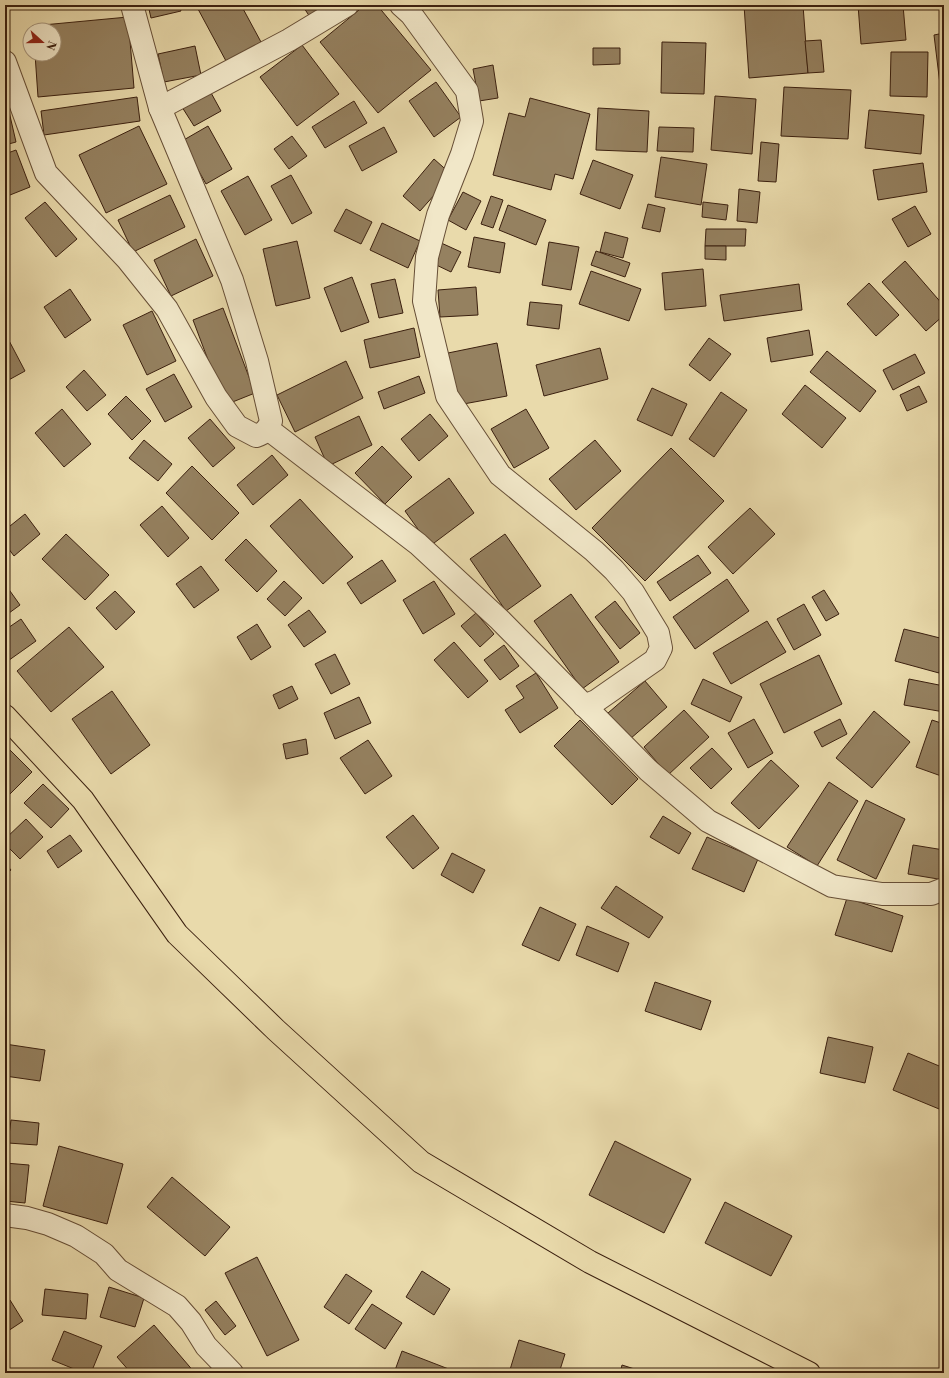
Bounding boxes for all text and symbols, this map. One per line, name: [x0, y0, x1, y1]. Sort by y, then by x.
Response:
north arrow: [22, 22, 62, 62]
text: N: [42, 39, 58, 52]

